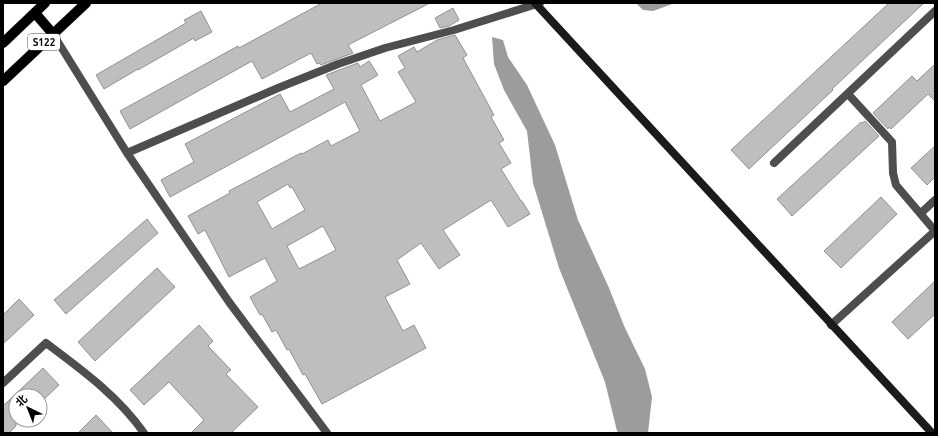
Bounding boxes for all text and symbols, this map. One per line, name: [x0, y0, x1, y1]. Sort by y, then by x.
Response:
road number: S122: [28, 34, 60, 50]
north arrow: [8, 388, 48, 428]
text: 北: [13, 393, 29, 409]

